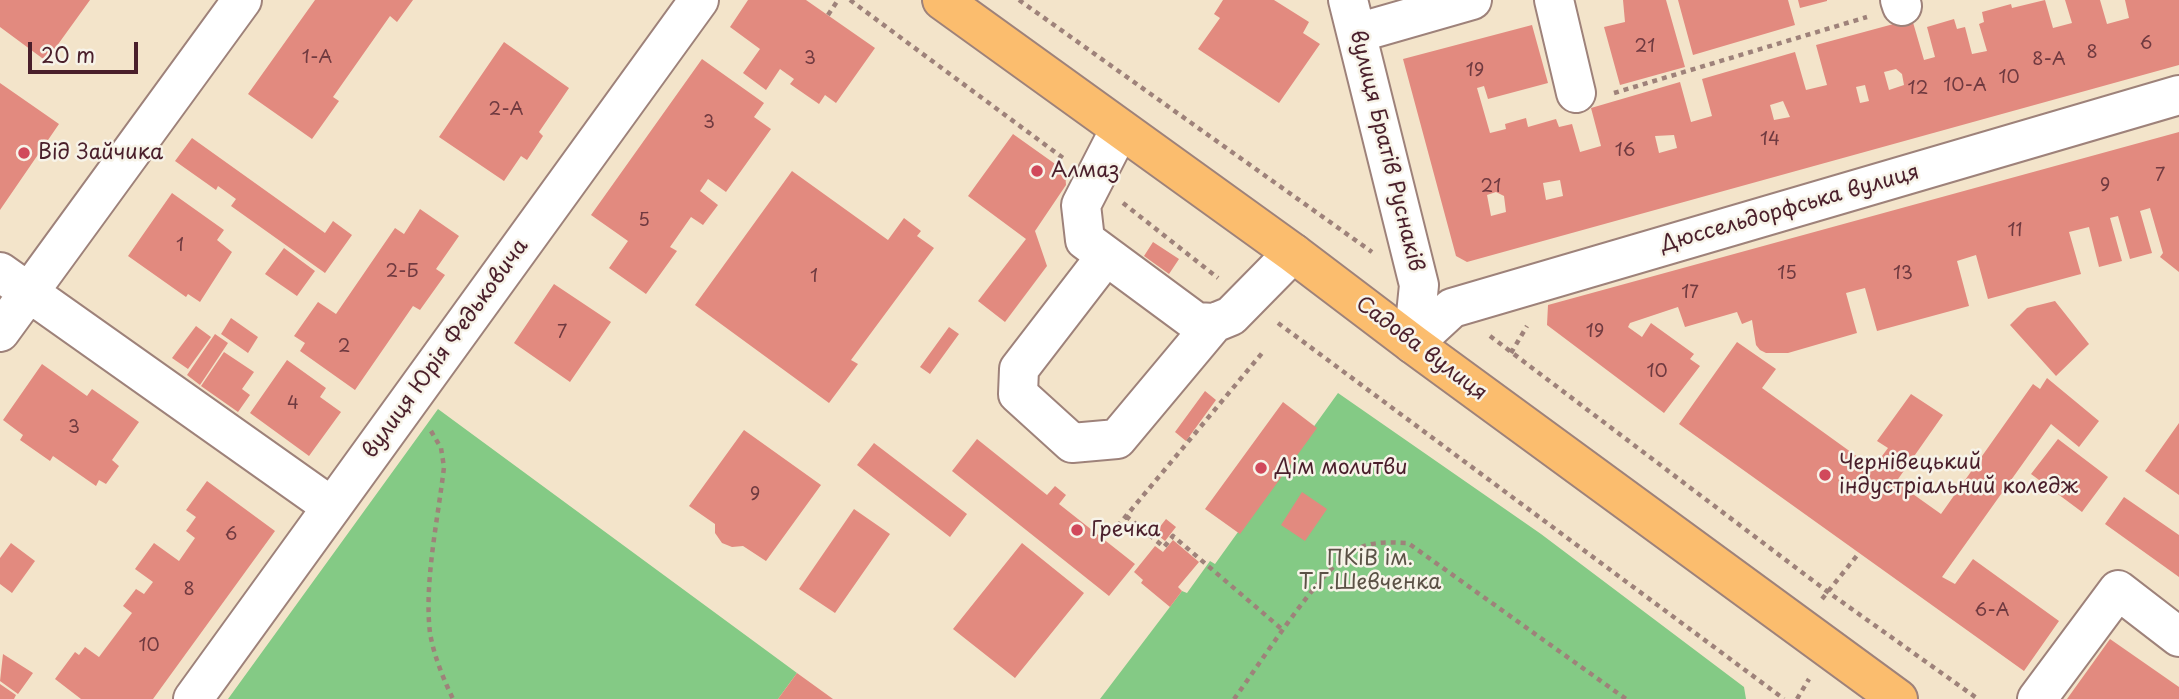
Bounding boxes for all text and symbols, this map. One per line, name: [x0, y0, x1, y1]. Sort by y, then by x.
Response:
scale bar: [32, 28, 142, 72]
street label: вулиця Братів Руснаків: [1344, 28, 1428, 274]
house number: 6: [2140, 33, 2152, 55]
house number: 21: [1635, 36, 1655, 58]
text: 20 m: [41, 38, 95, 70]
house number: 8: [2086, 42, 2098, 64]
house number: 1-А: [302, 47, 332, 69]
house number: 3: [804, 48, 816, 70]
house number: 8-А: [2032, 49, 2066, 71]
house number: 19: [1466, 60, 1484, 82]
house number: 10: [1998, 67, 2020, 89]
house number: 10-А: [1943, 75, 1987, 97]
house number: 12: [1908, 78, 1928, 100]
house number: 2-А: [489, 99, 523, 121]
house number: 3: [703, 112, 715, 134]
house number: 14: [1760, 129, 1780, 151]
place label: Від Зайчика: [38, 140, 163, 166]
house number: 16: [1615, 140, 1635, 162]
marker: Від Зайчика: [16, 145, 32, 161]
place label: Алмаз: [1051, 158, 1120, 184]
street label: Дюссельдорфська вулиця: [1658, 160, 1922, 258]
marker: Алмаз: [1029, 163, 1045, 179]
house number: 7: [2155, 165, 2165, 187]
house number: 9: [2100, 175, 2110, 197]
house number: 21: [1481, 176, 1501, 198]
house number: 5: [638, 210, 650, 232]
house number: 11: [2007, 220, 2023, 242]
house number: 1: [176, 235, 184, 257]
street label: вулиця Юрія Федьковича: [358, 235, 534, 463]
house number: 2-Б: [386, 261, 418, 283]
house number: 15: [1777, 263, 1797, 285]
house number: 13: [1893, 263, 1913, 285]
house number: 1: [810, 266, 818, 288]
house number: 17: [1681, 282, 1699, 304]
street label: Садова вулиця: [1351, 292, 1491, 406]
house number: 19: [1586, 321, 1604, 343]
house number: 7: [557, 322, 567, 344]
house number: 2: [338, 336, 350, 358]
house number: 10: [1646, 361, 1668, 383]
house number: 4: [287, 393, 299, 415]
house number: 3: [68, 417, 80, 439]
place label: Чернівецький індустріальний коледж: [1839, 450, 2078, 500]
place label: Дім молитви: [1275, 455, 1408, 481]
marker: Дім молитви: [1253, 460, 1269, 476]
marker: Чернівецький індустріальний коледж: [1817, 467, 1833, 483]
house number: 9: [750, 484, 760, 506]
place label: Гречка: [1091, 517, 1160, 543]
marker: Гречка: [1069, 522, 1085, 538]
house number: 6: [225, 524, 237, 546]
park label: ПКіВ ім. Т.Г.Шевченка: [1299, 546, 1441, 596]
house number: 8: [183, 579, 195, 601]
house number: 6-А: [1975, 600, 2009, 622]
house number: 10: [138, 635, 160, 657]

